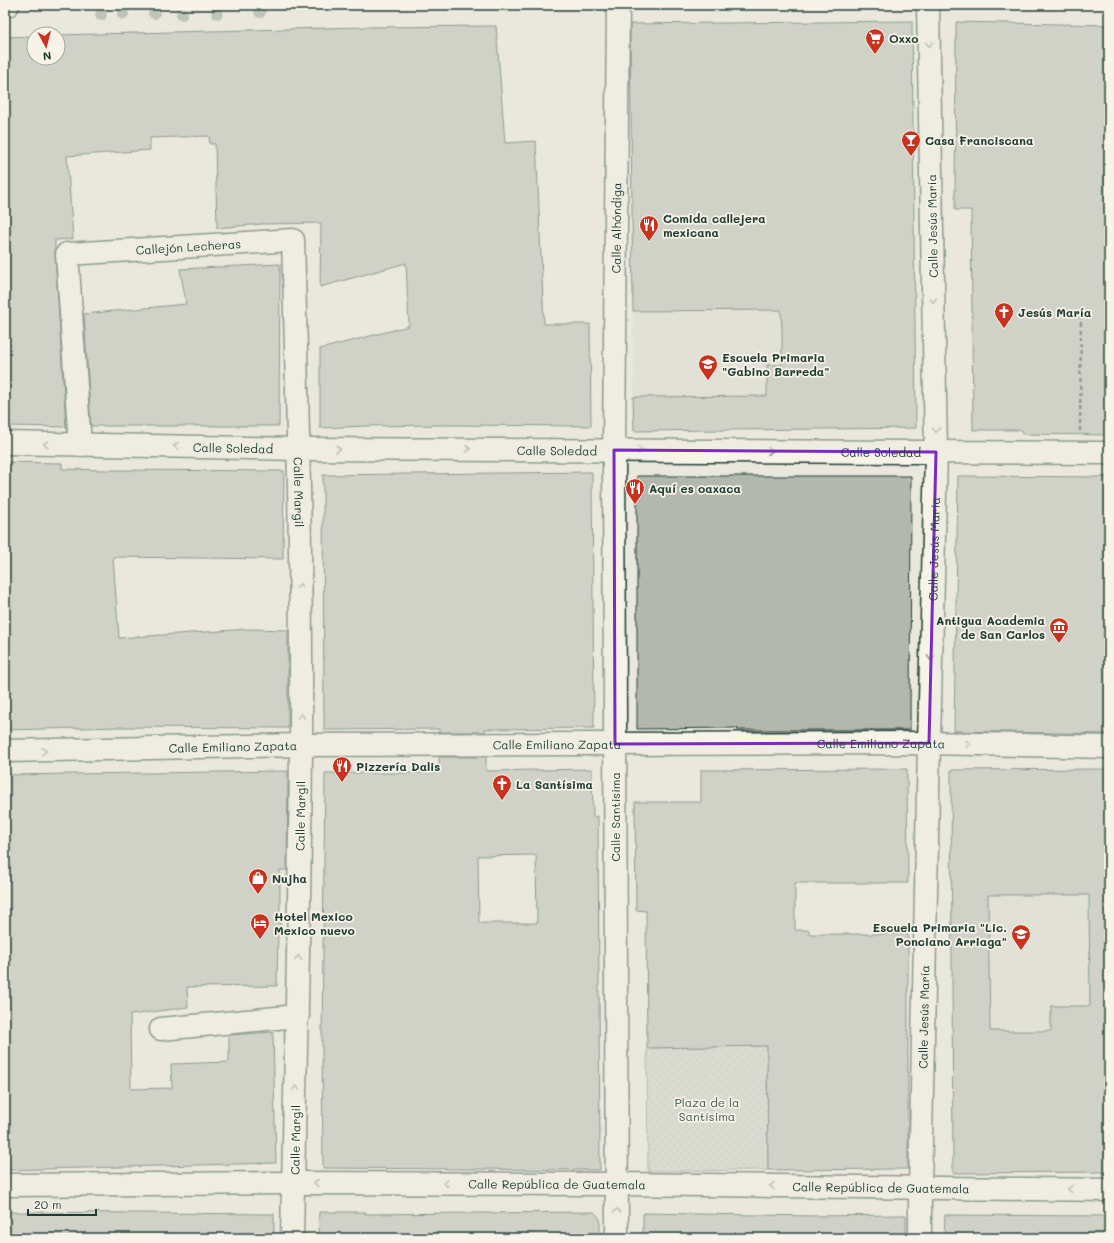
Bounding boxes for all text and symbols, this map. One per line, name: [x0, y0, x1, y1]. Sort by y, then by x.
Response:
north arrow: [26, 26, 66, 66]
supermarket icon: Oxxo: [864, 27, 886, 55]
place label: Oxxo: [889, 30, 919, 46]
one-way arrow: [925, 41, 933, 47]
text: N: [42, 48, 52, 64]
bar icon: Casa Franciscana: [900, 129, 922, 157]
place label: Casa Franciscana: [925, 132, 1033, 148]
street label: Calle Jesús María: [923, 174, 941, 278]
street label: Calle Alhóndiga: [608, 182, 624, 274]
place label: Comida callejera mexicana: [663, 210, 766, 240]
restaurant icon: Comida callejera mexicana: [638, 214, 660, 242]
street label: Callejón Lecheras: [135, 235, 242, 258]
one-way arrow: [929, 297, 937, 303]
church icon: Jesús María: [993, 301, 1015, 329]
place label: Jesús María: [1018, 304, 1091, 320]
place label: Escuela Primaria "Gabino Barreda": [722, 349, 829, 379]
school or university icon: Escuela Primaria "Gabino Barreda": [697, 353, 719, 381]
one-way arrow: [932, 427, 940, 433]
street label: Calle Soledad: [193, 439, 274, 456]
one-way arrow: [43, 440, 49, 448]
one-way arrow: [173, 442, 179, 451]
street label: Calle Soledad: [517, 442, 598, 458]
street label: Calle Soledad: [841, 444, 922, 460]
one-way arrow: [335, 445, 341, 453]
one-way arrow: [465, 445, 471, 454]
one-way arrow: [637, 446, 643, 454]
one-way arrow: [767, 447, 773, 455]
street label: Calle Margil: [291, 457, 308, 527]
restaurant icon: Aquí es oaxaca: [624, 477, 646, 505]
place label: Aquí es oaxaca: [649, 480, 741, 496]
street label: Calle Jesús María: [924, 497, 943, 601]
one-way arrow: [296, 583, 304, 589]
place label: Antigua Academia de San Carlos: [936, 612, 1045, 642]
museum icon: Antigua Academia de San Carlos: [1048, 616, 1070, 644]
one-way arrow: [927, 655, 935, 661]
one-way arrow: [297, 713, 305, 719]
street label: Calle Emiliano Zapata: [817, 735, 945, 751]
street label: Calle Emiliano Zapata: [493, 736, 621, 752]
street label: Calle Emiliano Zapata: [169, 737, 297, 756]
one-way arrow: [965, 740, 971, 748]
one-way arrow: [41, 746, 47, 755]
restaurant icon: Pizzería Dalis: [331, 755, 353, 783]
place label: Pizzería Dalis: [356, 758, 440, 774]
street label: Calle Santisima: [607, 772, 623, 862]
church icon: La Santísima: [491, 773, 513, 801]
place label: La Santísima: [516, 776, 593, 792]
street label: Calle Margil: [291, 781, 309, 851]
shop icon: Nujha: [247, 867, 269, 895]
place label: Nujha: [272, 870, 307, 886]
place label: Hotel Mexico Mexico nuevo: [274, 908, 355, 938]
hotel icon: Hotel Mexico Mexico nuevo: [249, 912, 271, 940]
place label: Escuela Primaria "Lic. Ponciano Arriaga": [873, 919, 1007, 949]
school or university icon: Escuela Primaria "Lic. Ponciano Arriaga": [1010, 923, 1032, 951]
one-way arrow: [294, 955, 303, 961]
street label: Calle Jesús María: [914, 965, 933, 1069]
one-way arrow: [292, 1085, 300, 1091]
park label: Plaza de la Santísima: [674, 1094, 740, 1124]
street label: Calle Margil: [286, 1105, 304, 1175]
street label: Calle República de Guatemala: [468, 1176, 646, 1192]
street label: Calle República de Guatemala: [792, 1178, 970, 1196]
one-way arrow: [313, 1179, 319, 1187]
one-way arrow: [443, 1179, 449, 1187]
one-way arrow: [769, 1182, 775, 1190]
one-way arrow: [1067, 1185, 1073, 1194]
scale bar: [28, 1191, 96, 1217]
text: 20 m: [34, 1196, 62, 1212]
one-way arrow: [613, 1208, 621, 1214]

